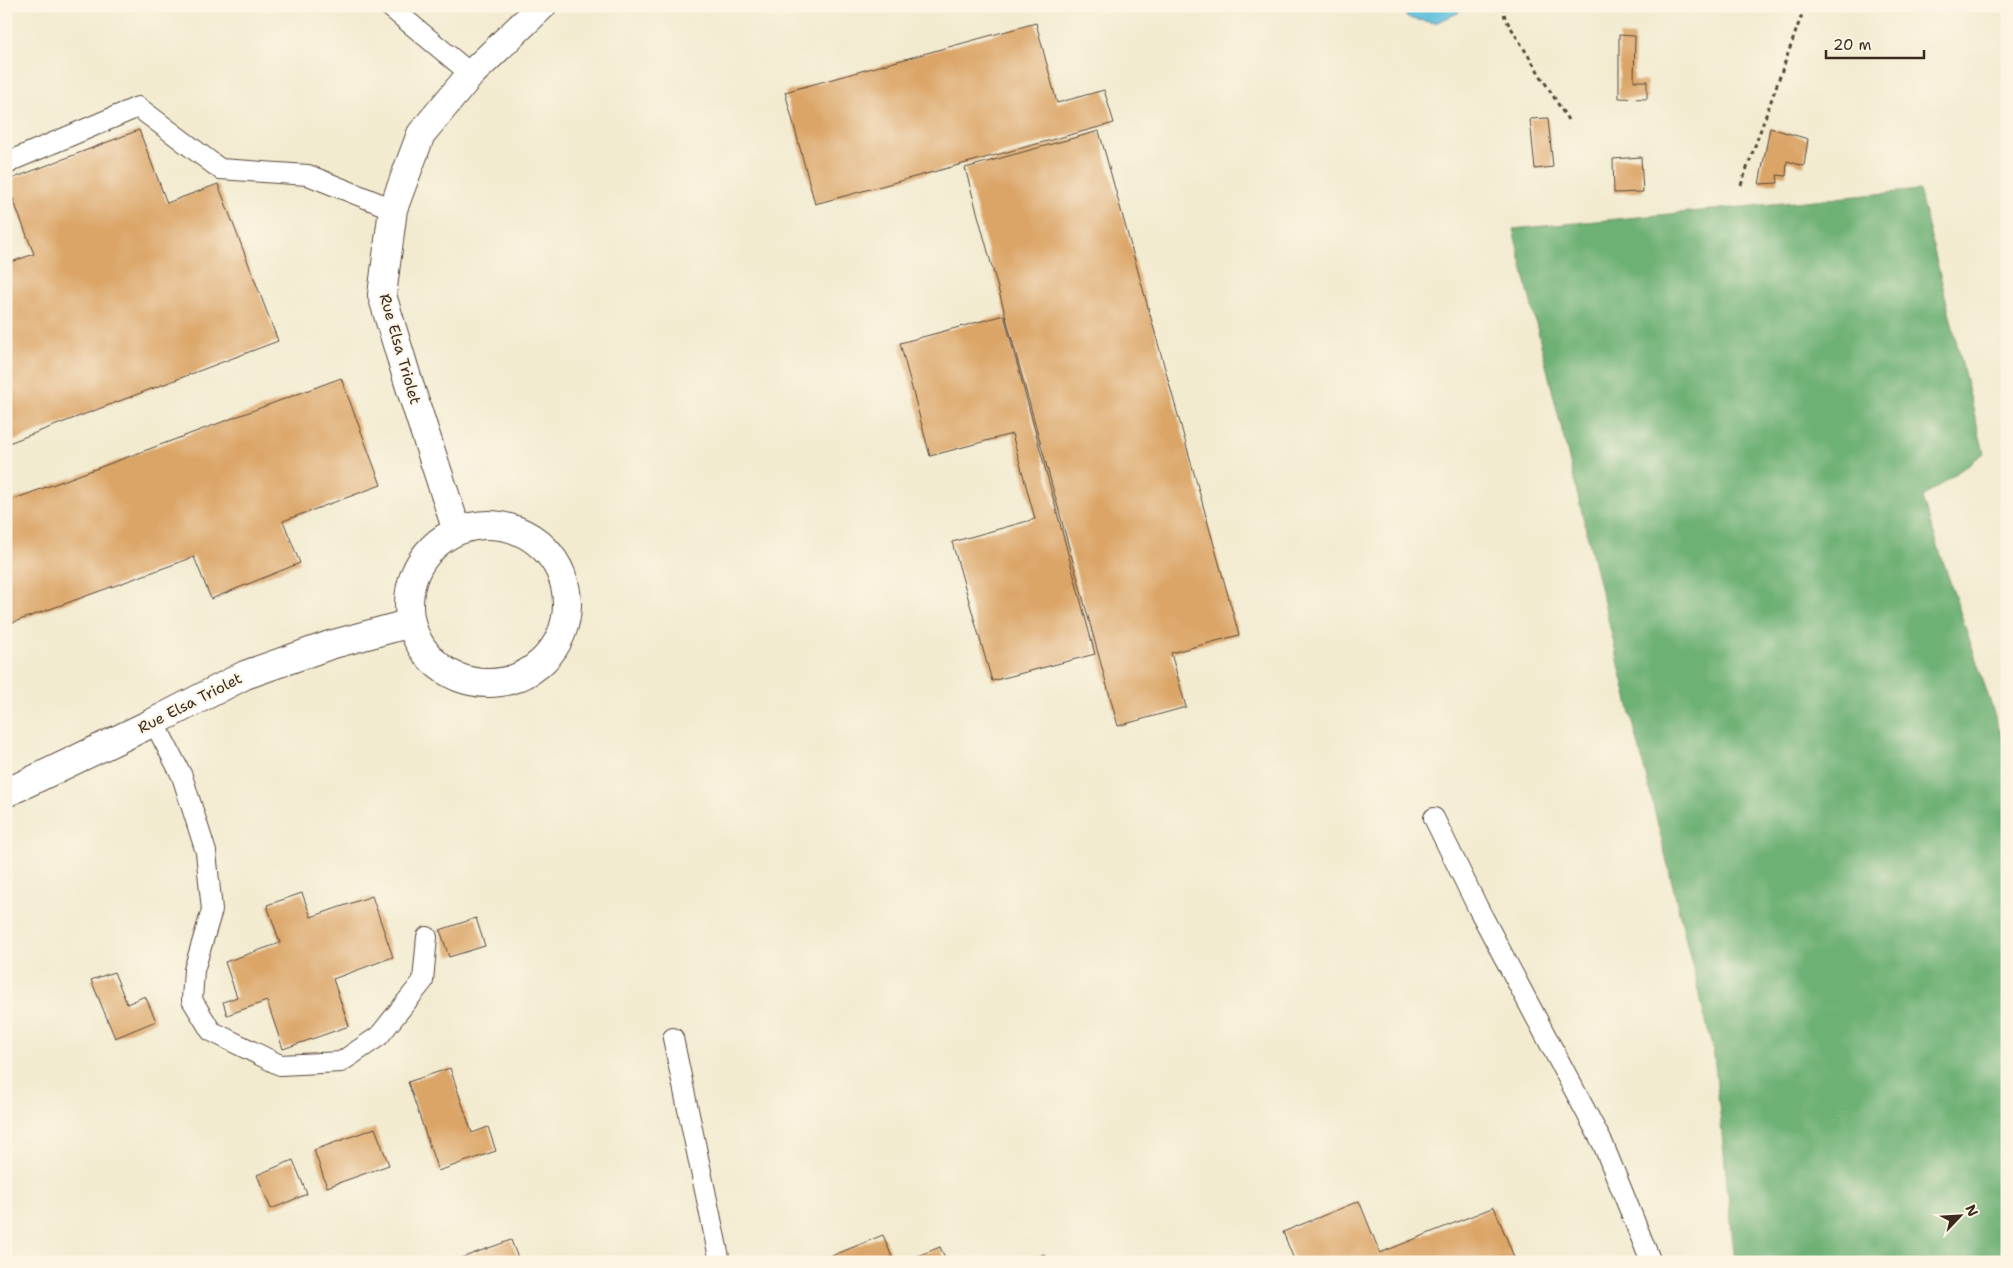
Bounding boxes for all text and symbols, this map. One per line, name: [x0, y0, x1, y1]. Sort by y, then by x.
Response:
scale bar: [1826, 28, 1923, 60]
text: 20 m: [1833, 35, 1872, 55]
street label: Rue Elsa Triolet: [375, 291, 425, 407]
street label: Rue Elsa Triolet: [135, 668, 245, 738]
north arrow: [1936, 1190, 1986, 1240]
text: N: [1961, 1202, 1982, 1219]

